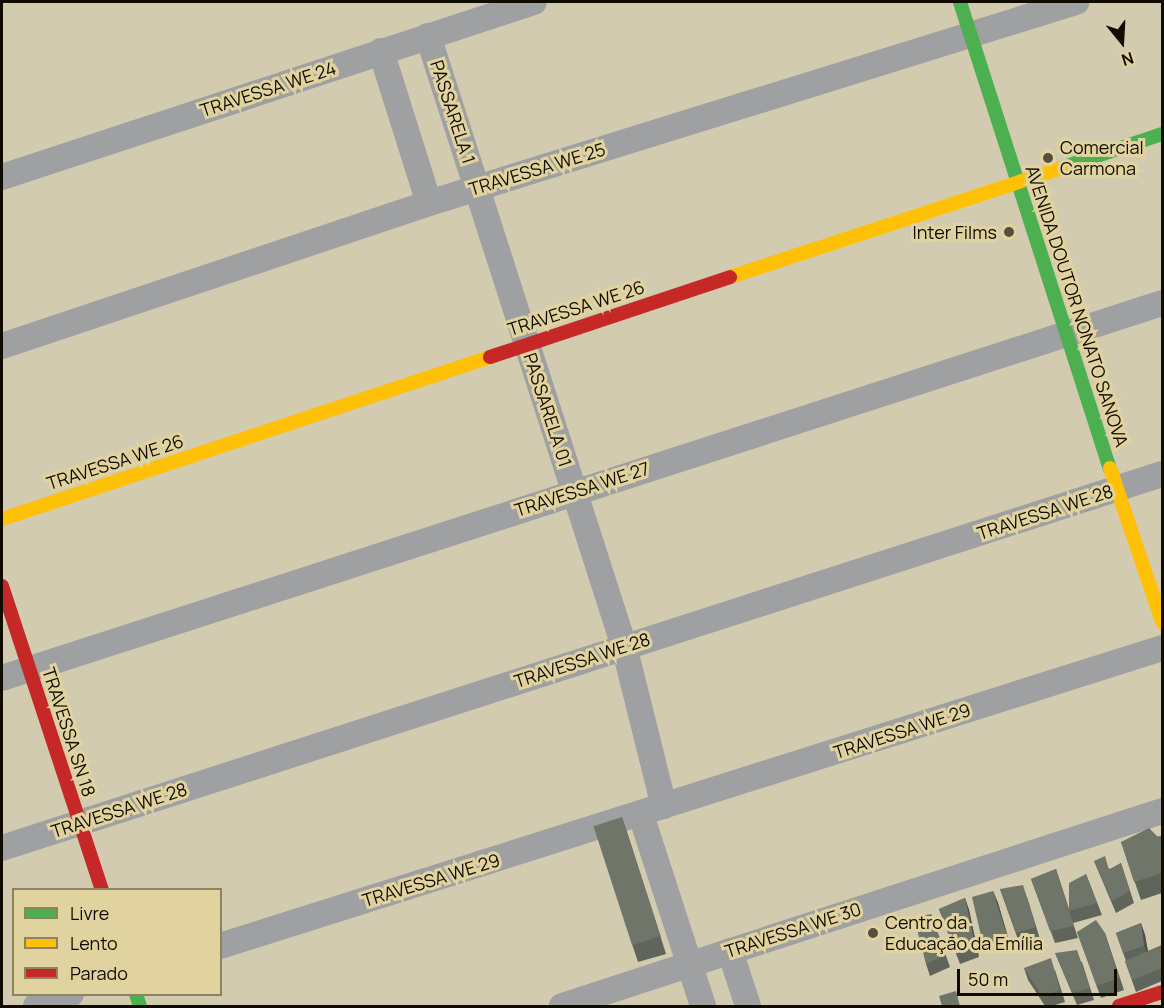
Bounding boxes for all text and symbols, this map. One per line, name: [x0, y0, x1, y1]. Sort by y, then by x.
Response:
north arrow: [1092, 12, 1152, 72]
text: N: [1119, 47, 1136, 71]
street label: TRAVESSA WE 24: [197, 57, 339, 121]
street label: PASSARELA 1: [426, 57, 480, 167]
place label: Comercial Carmona: [1060, 137, 1144, 180]
street label: TRAVESSA WE 25: [466, 138, 608, 200]
marker: Comercial Carmona: [1041, 151, 1055, 165]
street label: AVENIDA DOUTOR NONATO SANOVA: [1021, 163, 1133, 449]
place label: Inter Films: [912, 221, 997, 243]
marker: Inter Films: [1002, 225, 1016, 239]
street label: TRAVESSA WE 26: [505, 276, 647, 340]
street label: PASSARELA 01: [519, 350, 577, 470]
street label: TRAVESSA WE 26: [44, 430, 186, 494]
street label: TRAVESSA WE 27: [512, 457, 652, 521]
street label: TRAVESSA WE 28: [974, 480, 1116, 544]
street label: TRAVESSA WE 28: [511, 628, 653, 692]
street label: TRAVESSA SN 18: [38, 665, 100, 799]
street label: TRAVESSA WE 29: [831, 699, 973, 763]
street label: TRAVESSA WE 28: [48, 778, 190, 842]
street label: TRAVESSA WE 29: [360, 849, 502, 911]
legend: [12, 888, 222, 996]
street label: TRAVESSA WE 30: [722, 898, 864, 962]
text: Livre: [70, 901, 109, 925]
place label: Centro da Educação da Emília: [885, 912, 1043, 954]
marker: Centro da Educação da Emília: [866, 926, 880, 940]
text: Lento: [70, 931, 118, 955]
scale bar: [960, 957, 1120, 995]
text: Parado: [70, 961, 128, 985]
text: 50 m: [968, 967, 1008, 991]

